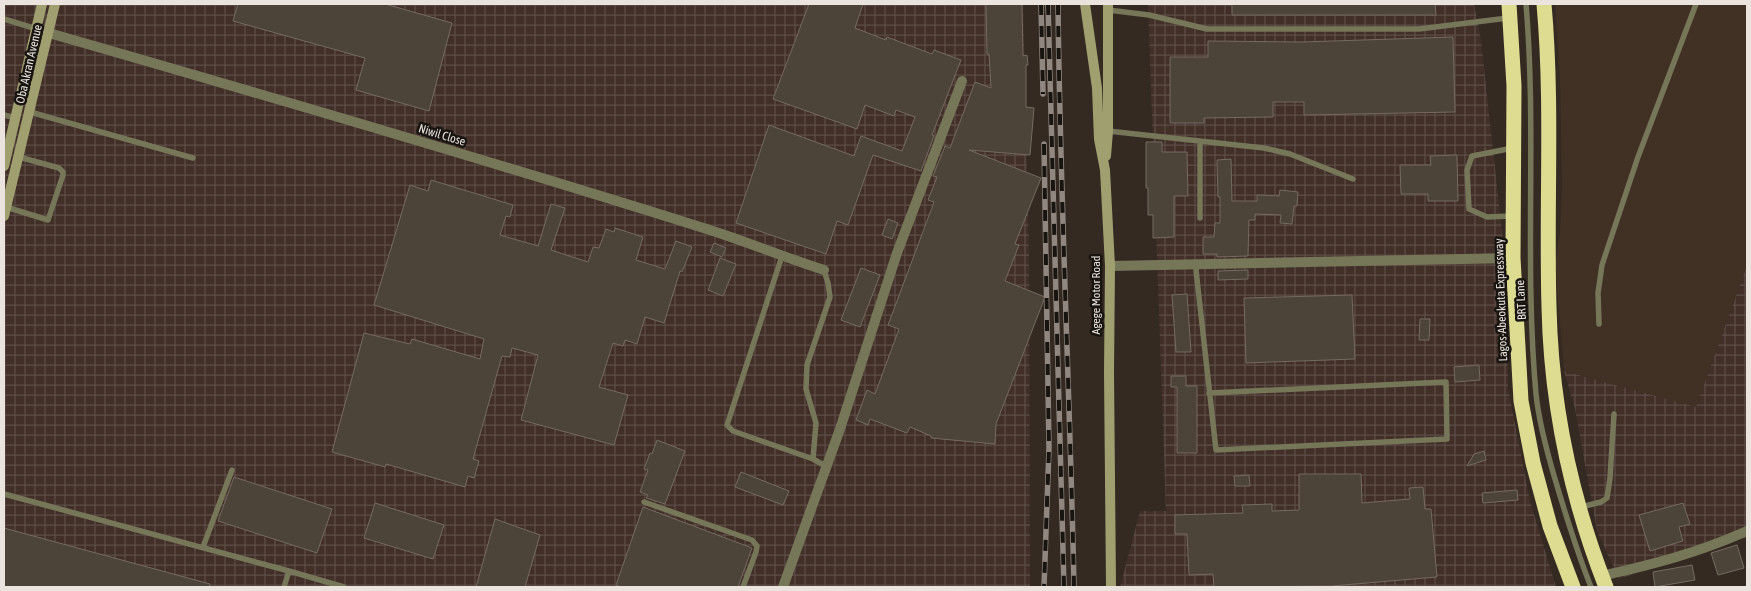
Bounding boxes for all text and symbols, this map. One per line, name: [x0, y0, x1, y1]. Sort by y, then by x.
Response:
street label: Oba Akran Avenue: [13, 23, 45, 105]
street label: Niwil Close: [417, 121, 467, 149]
street label: Lagos-Abeokuta Expressway: [1492, 238, 1510, 362]
street label: Agege Motor Road: [1089, 255, 1103, 335]
street label: BRT Lane: [1513, 280, 1529, 320]

